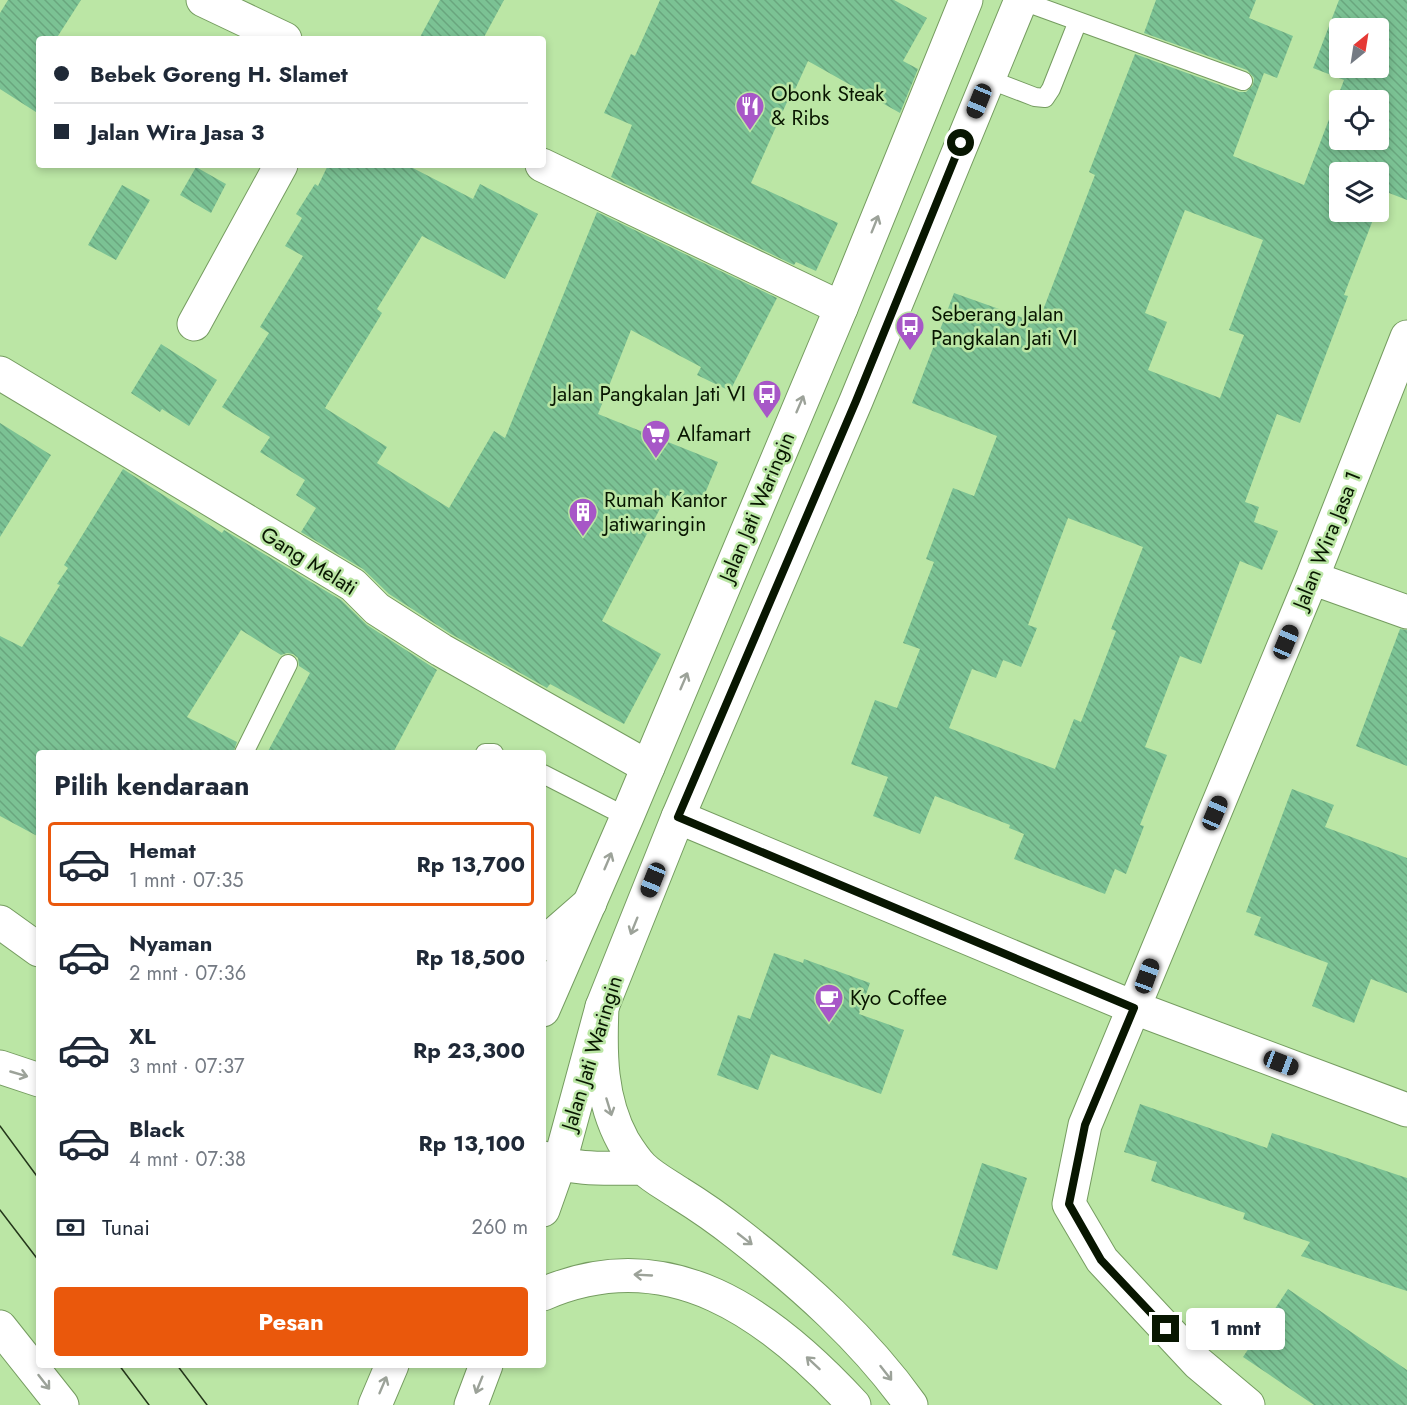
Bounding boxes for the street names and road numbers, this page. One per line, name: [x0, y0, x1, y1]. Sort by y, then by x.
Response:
street label: Jalan Jati Waringin: [711, 427, 802, 589]
street label: Jalan Wira Jasa 1: [1284, 466, 1368, 616]
street label: Gang Melati: [255, 519, 363, 603]
street label: Jalan Jati Waringin: [553, 972, 630, 1137]

